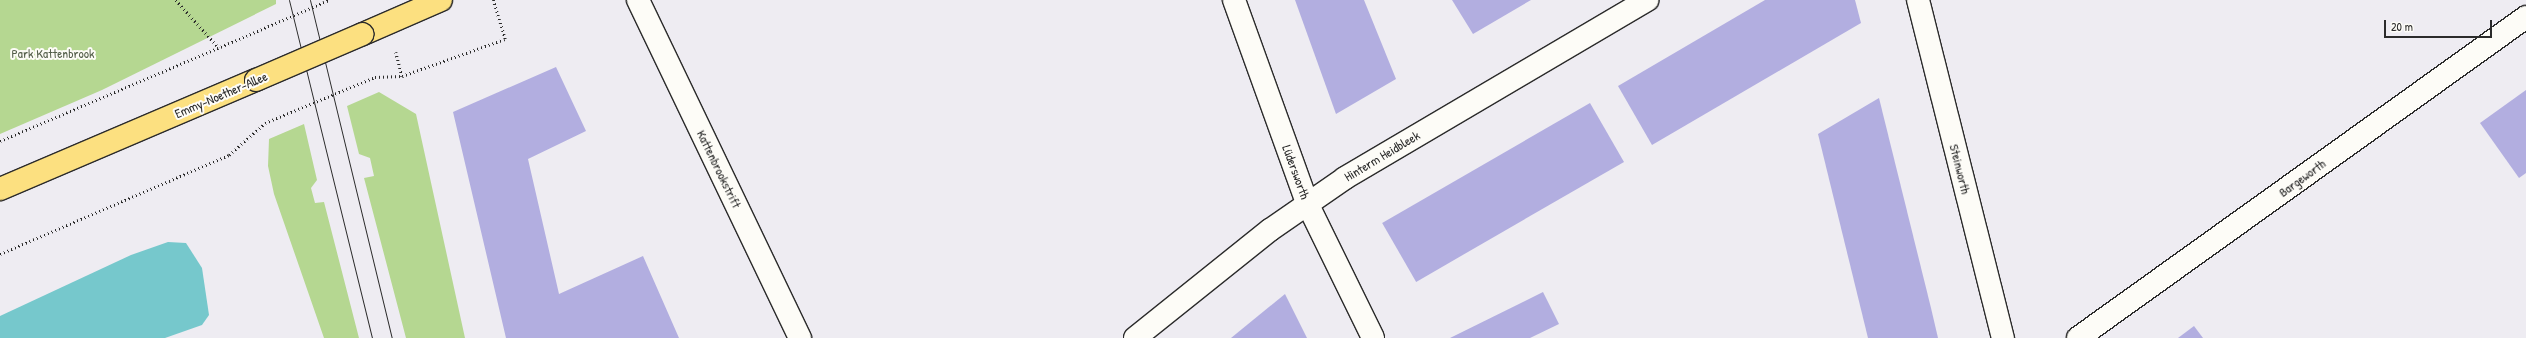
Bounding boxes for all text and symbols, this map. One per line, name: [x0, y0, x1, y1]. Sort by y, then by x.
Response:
scale bar: [2386, 12, 2494, 38]
text: 20 m: [2391, 18, 2413, 35]
park label: Park Kattenbrook: [12, 45, 94, 61]
street label: Emmy-Noether-Allee: [172, 68, 270, 122]
street label: Hinterm Heidbleek: [1341, 127, 1423, 185]
street label: Kattenbrookstrift: [693, 128, 745, 210]
street label: Lüdersworth: [1279, 143, 1313, 201]
street label: Steinworth: [1946, 143, 1974, 195]
street label: Bargeworth: [2276, 156, 2328, 200]

